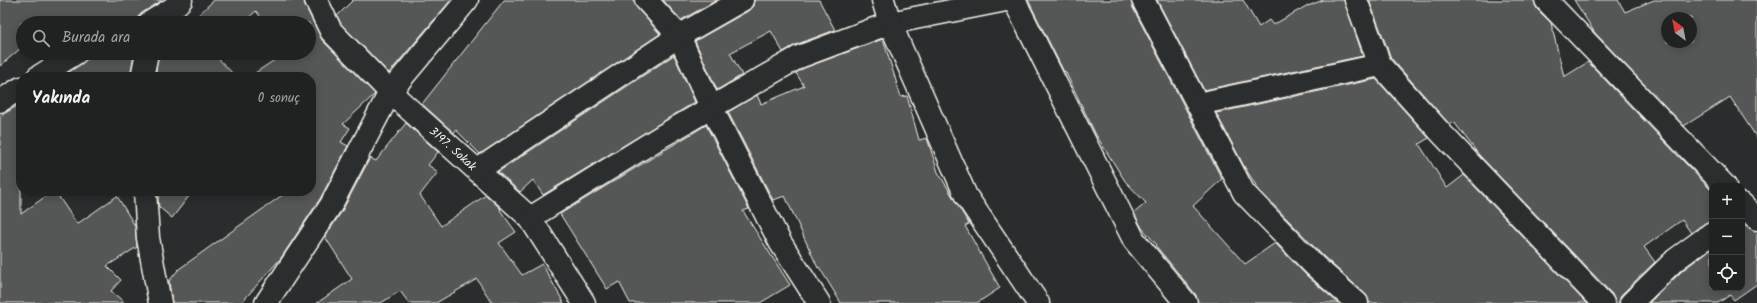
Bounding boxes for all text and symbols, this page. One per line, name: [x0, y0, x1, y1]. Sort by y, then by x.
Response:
north arrow: [1661, 12, 1697, 48]
search box: [16, 16, 316, 60]
text: Burada ara: [62, 26, 130, 50]
icon: search: [30, 27, 52, 49]
text: Yakında: [32, 85, 90, 112]
text: 0 sonuç: [258, 88, 300, 109]
street label: 3197. Sokak: [425, 122, 481, 176]
map controls: [1709, 183, 1745, 291]
button: +: [1709, 183, 1745, 219]
button: −: [1709, 219, 1745, 255]
button: locate: [1709, 255, 1745, 291]

